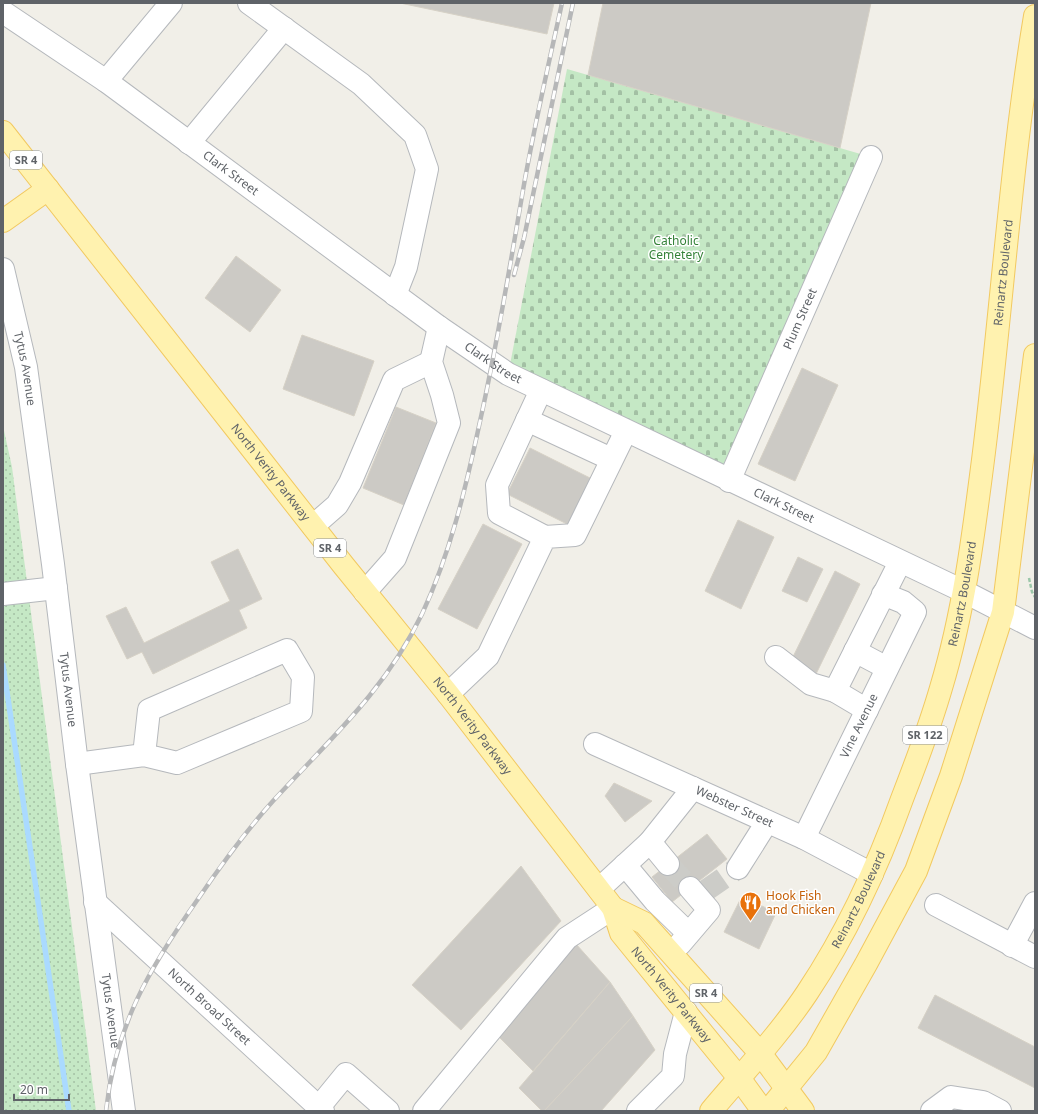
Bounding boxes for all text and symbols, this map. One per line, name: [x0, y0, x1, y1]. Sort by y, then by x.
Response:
street label: Clark Street: [200, 146, 263, 199]
road number: SR 4: [10, 151, 42, 169]
street label: Reinartz Boulevard: [989, 219, 1017, 327]
park label: Catholic Cemetery: [649, 232, 704, 263]
street label: Plum Street: [779, 285, 821, 352]
street label: Tytus Avenue: [10, 330, 40, 407]
street label: Clark Street: [461, 338, 525, 388]
street label: North Verity Parkway: [227, 420, 315, 525]
street label: Clark Street: [751, 483, 818, 527]
road number: SR 4: [314, 539, 346, 557]
street label: Reinartz Boulevard: [944, 540, 980, 648]
street label: Tytus Avenue: [56, 651, 82, 728]
street label: North Verity Parkway: [429, 673, 517, 779]
street label: Vine Avenue: [836, 690, 882, 761]
road number: SR 122: [903, 726, 947, 744]
street label: Webster Street: [693, 781, 777, 831]
street label: Reinartz Boulevard: [827, 848, 889, 951]
place label: Hook Fish and Chicken: [766, 887, 835, 918]
restaurant icon: Hook Fish and Chicken: [737, 890, 763, 923]
street label: North Verity Parkway: [627, 943, 716, 1047]
street label: North Broad Street: [164, 964, 255, 1049]
street label: Tytus Avenue: [97, 972, 124, 1049]
road number: SR 4: [690, 984, 722, 1002]
scale bar: [14, 1076, 69, 1102]
text: 20 m: [20, 1081, 48, 1098]

